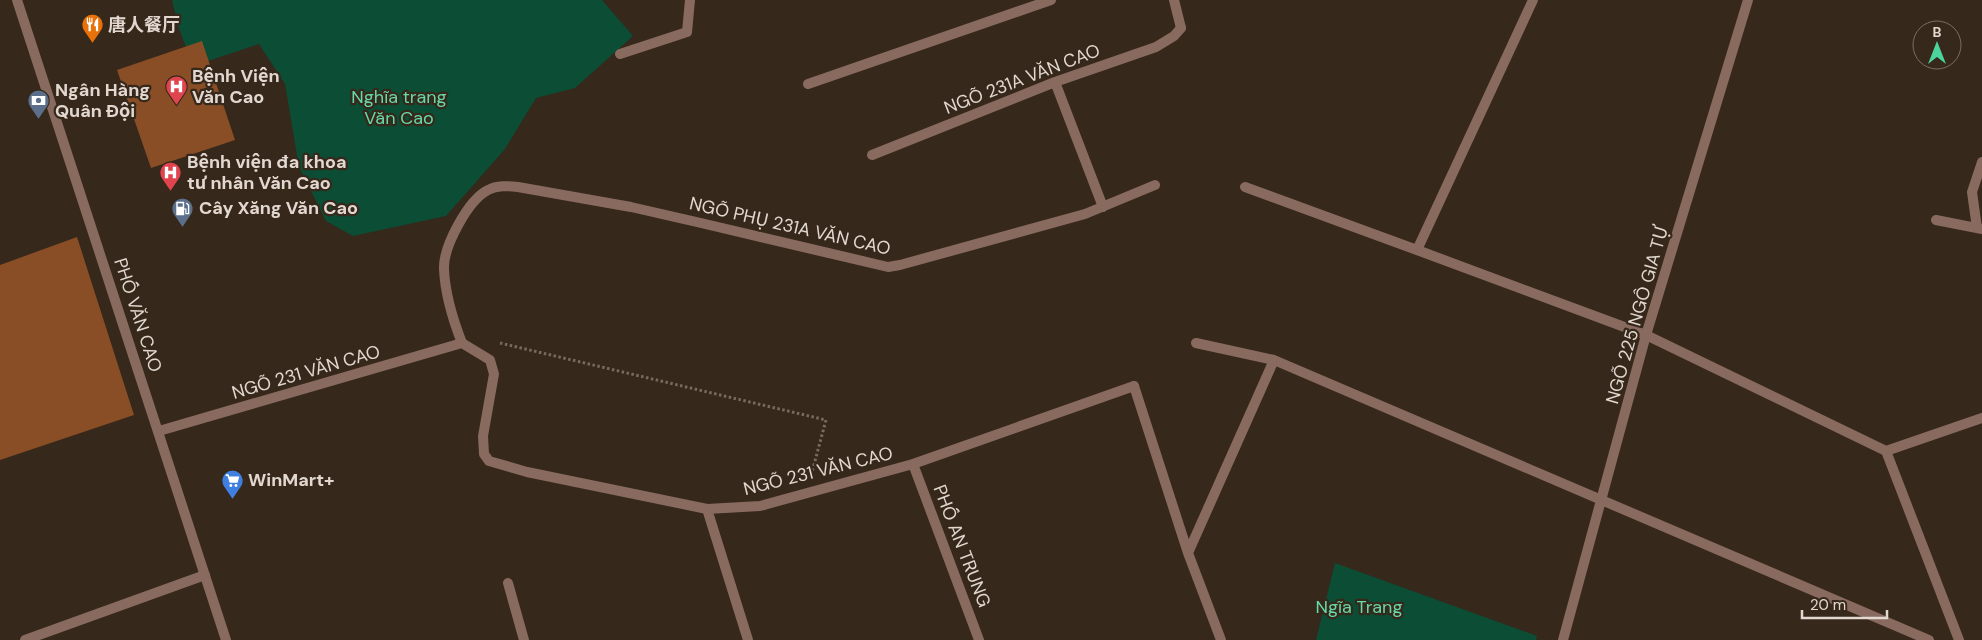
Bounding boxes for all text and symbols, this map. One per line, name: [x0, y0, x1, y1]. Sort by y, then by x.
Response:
restaurant icon: 唐人餐厅: [80, 13, 104, 44]
place label: 唐人餐厅: [108, 13, 180, 37]
north arrow: [1912, 20, 1962, 70]
text: B: [1933, 23, 1942, 41]
street label: NGÕ 231A VĂN CAO: [941, 38, 1103, 120]
place label: Bệnh Viện Văn Cao: [192, 64, 280, 109]
hospital icon: Bệnh Viện Văn Cao: [164, 74, 188, 105]
place label: Ngân Hàng Quân Đội: [55, 78, 150, 123]
park label: Nghĩa trang Văn Cao: [351, 85, 447, 130]
bank icon: Ngân Hàng Quân Đội: [27, 88, 51, 119]
place label: Bệnh viện đa khoa tư nhân Văn Cao: [187, 150, 346, 195]
hospital icon: Bệnh viện đa khoa tư nhân Văn Cao: [159, 160, 183, 191]
street label: NGÕ PHỤ 231A VĂN CAO: [687, 191, 893, 261]
fuel station icon: Cây Xăng Văn Cao: [171, 196, 195, 227]
place label: Cây Xăng Văn Cao: [199, 196, 358, 220]
street label: NGÕ 225 NGÔ GIA TỰ: [1600, 223, 1674, 407]
street label: PHỐ VĂN CAO: [108, 255, 168, 375]
street label: NGÕ 231 VĂN CAO: [229, 339, 383, 405]
street label: NGÕ 231 VĂN CAO: [741, 441, 895, 501]
supermarket icon: WinMart+: [220, 468, 244, 499]
place label: WinMart+: [248, 468, 334, 492]
street label: PHỐ AN TRUNG: [928, 481, 996, 611]
scale bar: [1802, 588, 1887, 620]
park label: Ngĩa Trang: [1316, 595, 1402, 619]
text: 20 m: [1810, 595, 1846, 615]

